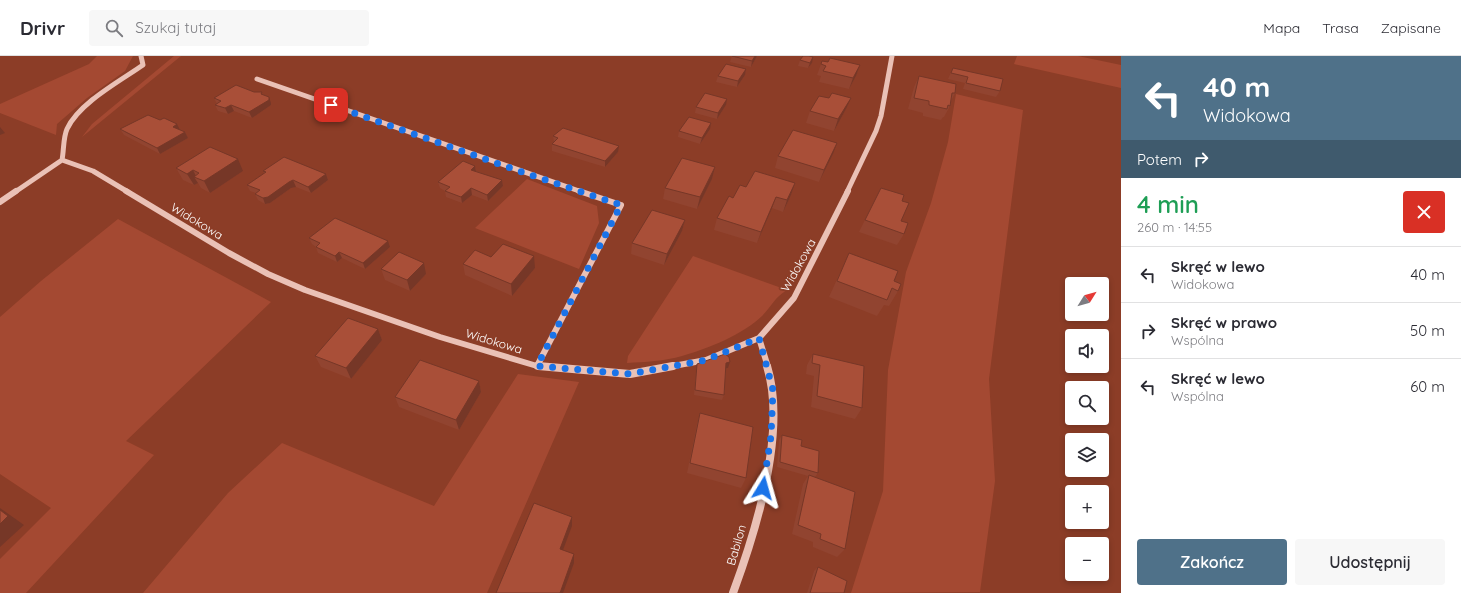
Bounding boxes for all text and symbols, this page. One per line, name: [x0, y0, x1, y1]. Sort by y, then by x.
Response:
search box: [89, 10, 369, 46]
text: Drivr: [20, 16, 65, 40]
icon: search: [103, 17, 125, 39]
text: Szukaj tutaj: [135, 18, 216, 37]
text: Mapa: [1263, 19, 1300, 37]
text: Trasa: [1322, 19, 1359, 37]
text: Zapisane: [1381, 19, 1441, 37]
text: 40 m: [1203, 69, 1270, 104]
icon: left: [1137, 72, 1189, 124]
pin: [314, 88, 348, 122]
icon: arrive: [320, 94, 342, 116]
text: Widokowa: [1203, 104, 1291, 127]
icon: right: [1190, 148, 1212, 170]
text: Potem: [1137, 150, 1182, 169]
text: 4 min: [1137, 189, 1199, 219]
button: close: [1403, 191, 1445, 233]
street label: Widokowa: [168, 200, 226, 242]
text: 260 m · 14:55: [1137, 219, 1212, 235]
street label: Widokowa: [777, 236, 819, 294]
text: Skręć w lewo: [1171, 257, 1265, 276]
icon: left: [1137, 264, 1159, 286]
text: 40 m: [1410, 265, 1445, 284]
text: Widokowa: [1171, 276, 1234, 292]
north arrow: [1065, 277, 1109, 321]
map controls: [1065, 277, 1109, 581]
text: Skręć w prawo: [1171, 313, 1277, 332]
icon: right: [1137, 320, 1159, 342]
text: 50 m: [1410, 321, 1445, 340]
street label: Widokowa: [464, 325, 524, 357]
button: sound: [1065, 329, 1109, 373]
text: Wspólna: [1171, 332, 1224, 348]
text: Skręć w lewo: [1171, 369, 1265, 388]
icon: left: [1137, 376, 1159, 398]
text: 60 m: [1410, 377, 1445, 396]
button: search: [1065, 381, 1109, 425]
text: Wspólna: [1171, 388, 1224, 404]
button: layers: [1065, 433, 1109, 477]
position arrow: [742, 467, 784, 509]
button: +: [1065, 485, 1109, 529]
street label: Babilon: [723, 523, 749, 567]
button: −: [1065, 537, 1109, 581]
button: Zakończ: [1137, 539, 1287, 585]
button: Udostępnij: [1295, 539, 1445, 585]

